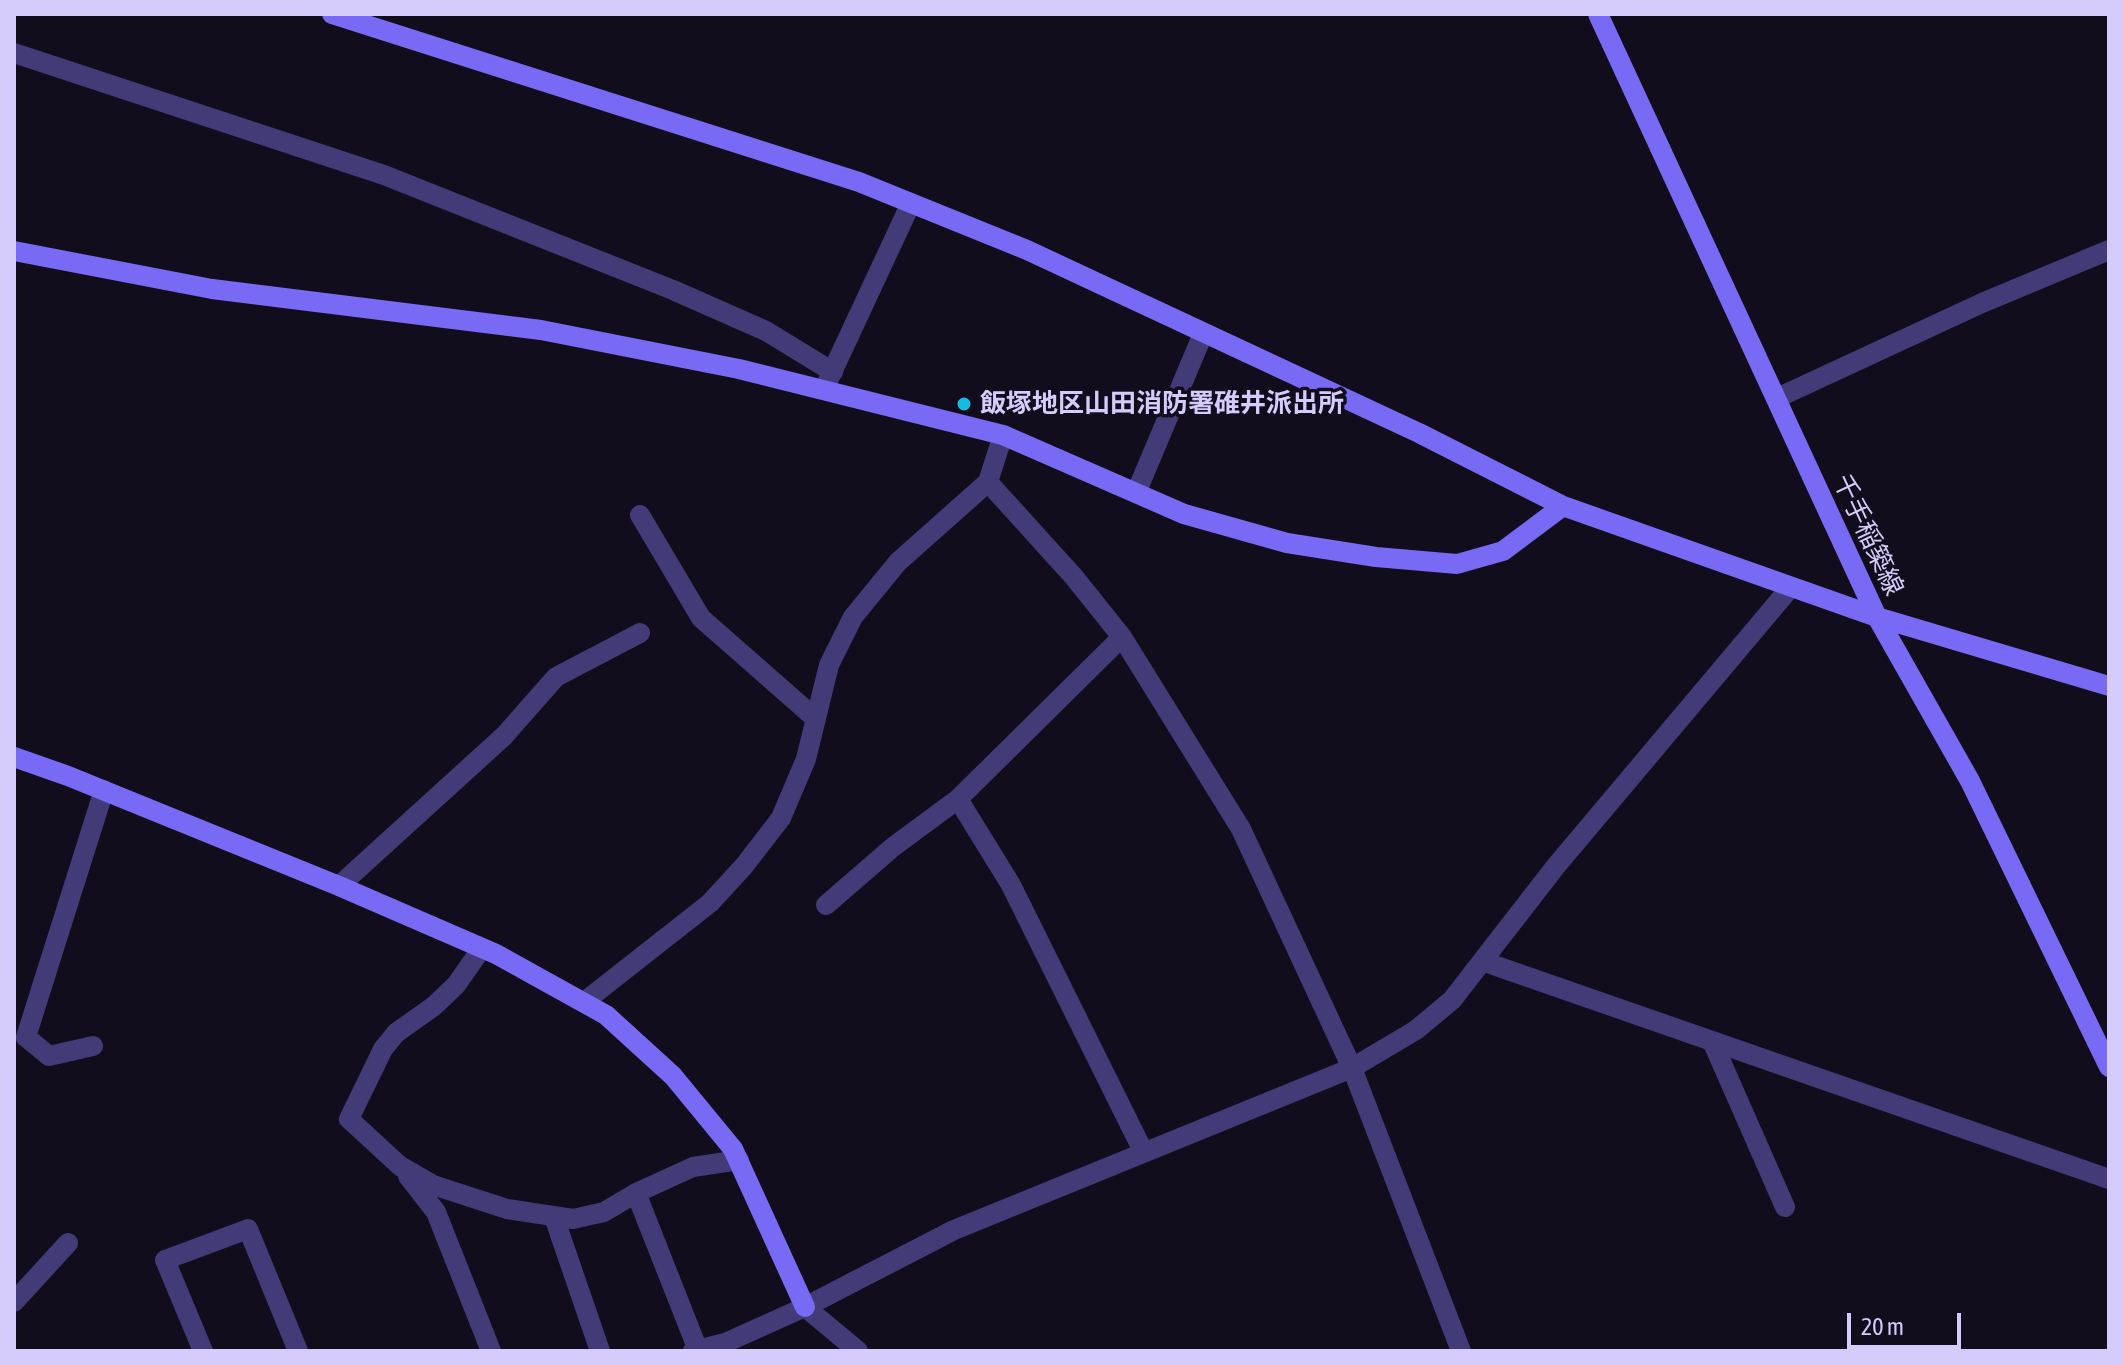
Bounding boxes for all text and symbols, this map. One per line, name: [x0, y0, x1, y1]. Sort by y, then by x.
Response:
place label: 飯塚地区山田消防署碓井派出所: [980, 388, 1344, 420]
marker: 飯塚地区山田消防署碓井派出所: [955, 395, 973, 413]
street label: 千手稲築線: [1826, 469, 1910, 601]
scale bar: [1851, 1297, 1965, 1347]
text: 20 m: [1861, 1313, 1904, 1340]

